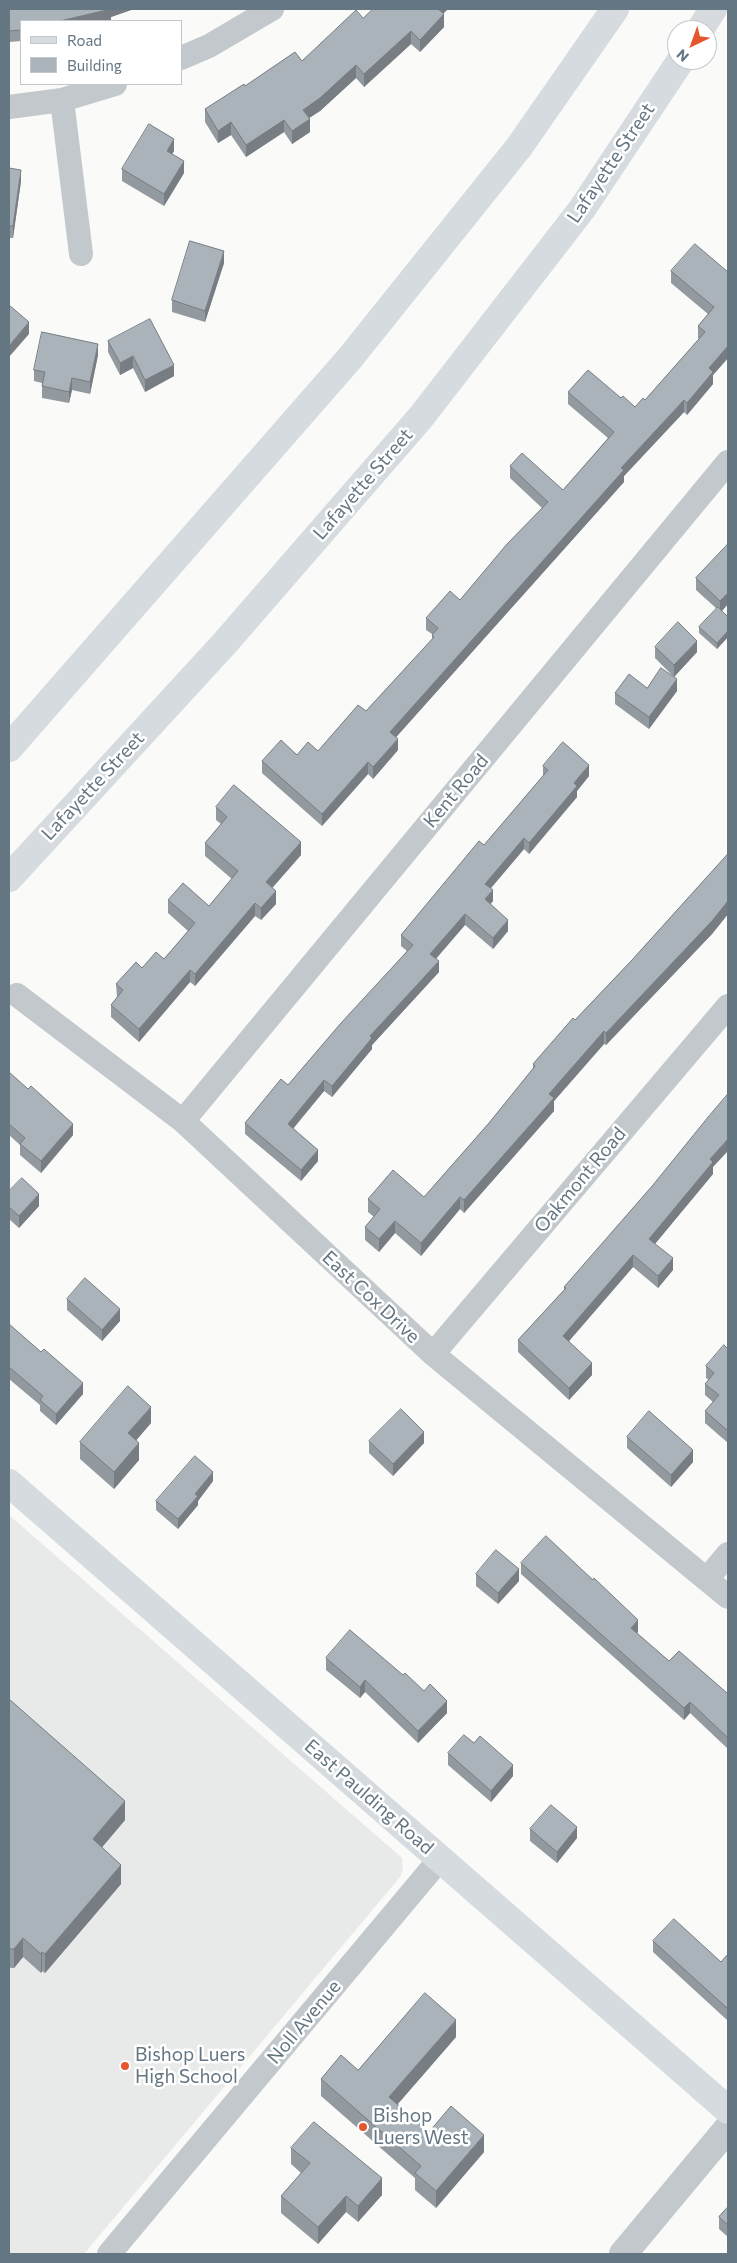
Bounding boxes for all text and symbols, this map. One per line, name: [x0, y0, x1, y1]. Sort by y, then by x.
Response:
legend: [20, 20, 182, 85]
north arrow: [667, 20, 717, 70]
text: Road: [67, 31, 102, 49]
text: N: [673, 46, 692, 66]
text: Building: [67, 56, 122, 74]
street label: Lafayette Street: [562, 99, 660, 227]
street label: Lafayette Street: [308, 424, 418, 544]
street label: Lafayette Street: [37, 727, 149, 845]
street label: Kent Road: [419, 750, 493, 832]
street label: Oakmont Road: [529, 1123, 631, 1237]
street label: East Cox Drive: [318, 1246, 424, 1348]
street label: East Paulding Road: [300, 1735, 438, 1859]
street label: Noll Avenue: [262, 1975, 346, 2069]
place label: Bishop Luers High School: [135, 2044, 245, 2088]
marker: Bishop Luers High School: [119, 2060, 131, 2072]
place label: Bishop Luers West: [373, 2105, 469, 2149]
marker: Bishop Luers West: [357, 2121, 369, 2133]

